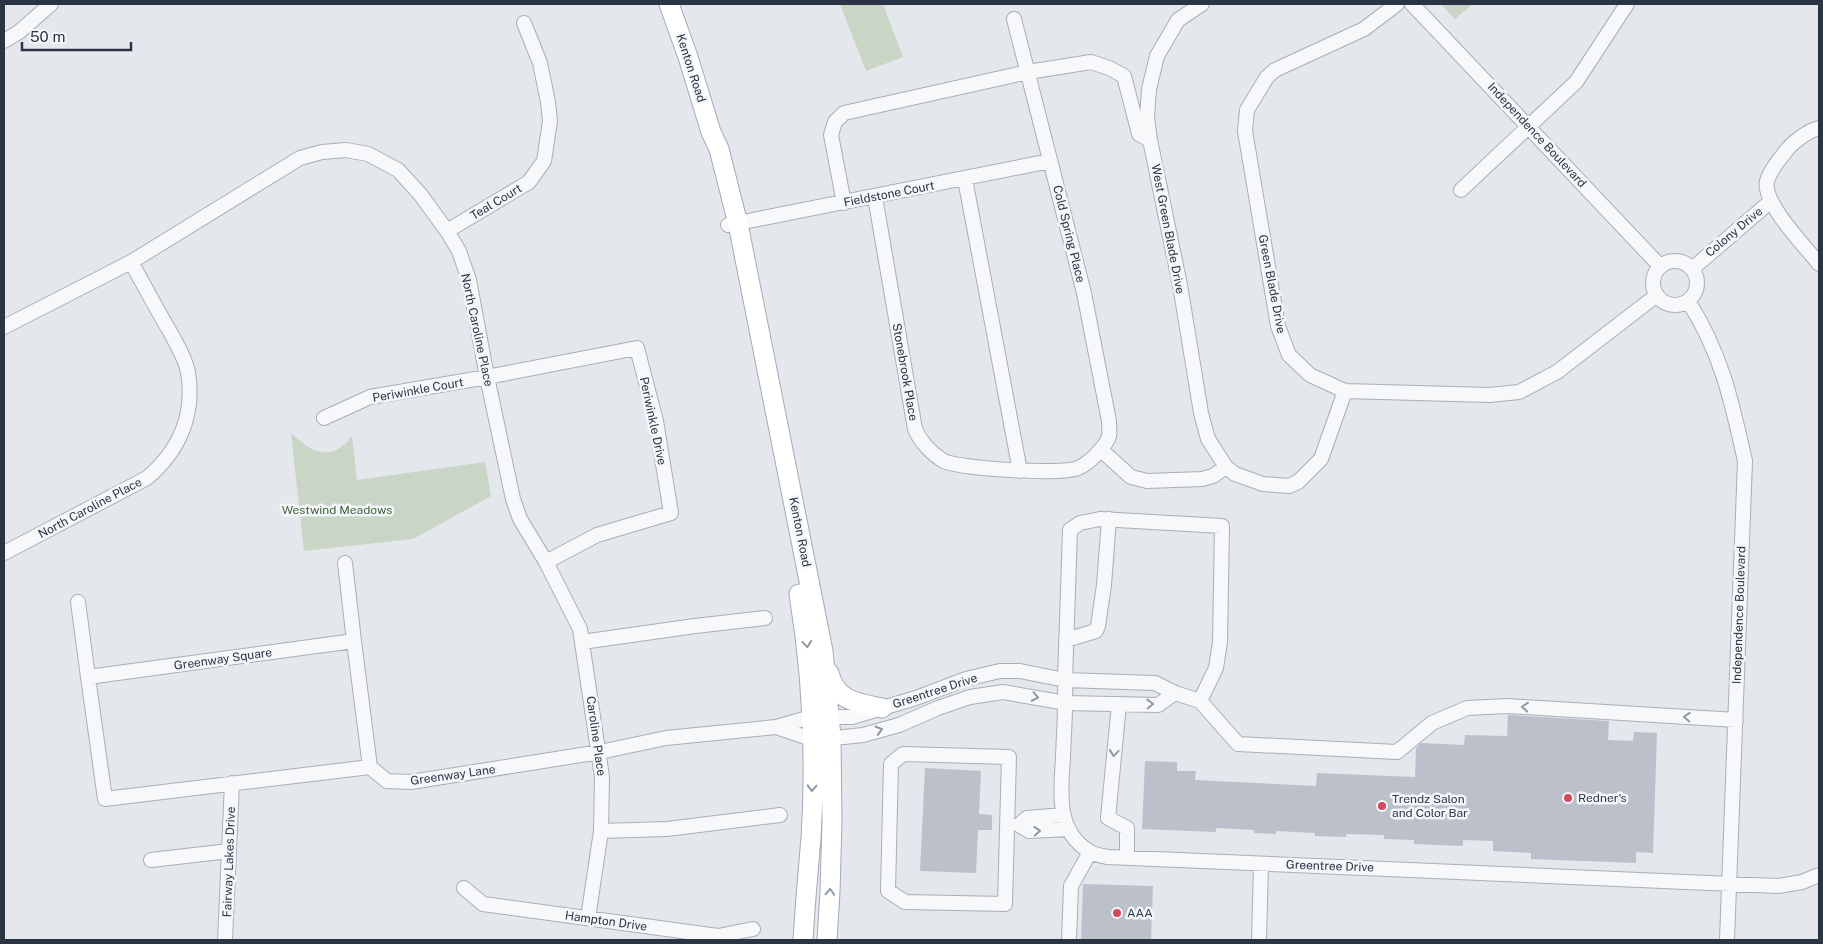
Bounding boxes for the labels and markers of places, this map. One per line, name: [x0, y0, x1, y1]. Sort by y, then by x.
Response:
place label: Redner's: [1578, 791, 1627, 805]
place label: Trendz Salon and Color Bar: [1392, 792, 1468, 820]
marker: Redner's: [1562, 792, 1574, 804]
marker: Trendz Salon and Color Bar: [1376, 800, 1388, 812]
place label: AAA: [1127, 906, 1153, 920]
marker: AAA: [1111, 907, 1123, 919]

